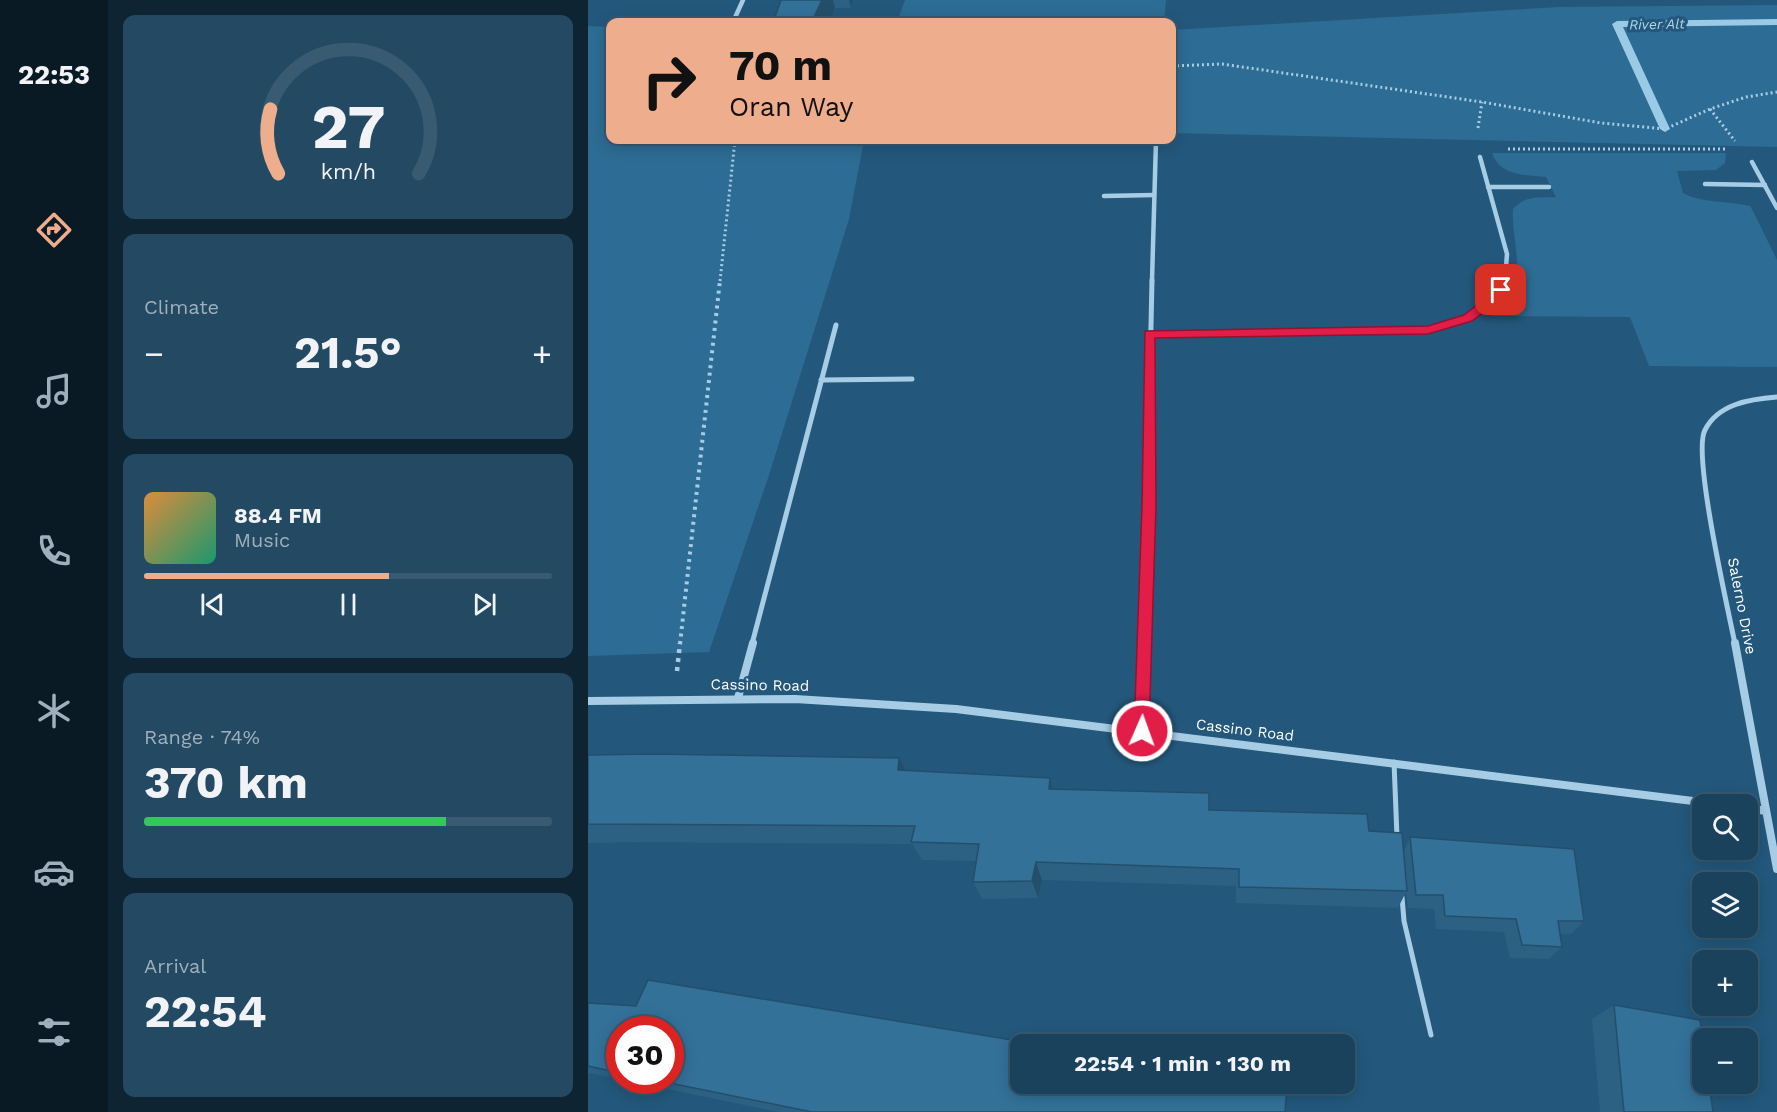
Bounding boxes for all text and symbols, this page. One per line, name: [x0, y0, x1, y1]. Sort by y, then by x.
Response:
water label: River Alt: [1629, 16, 1685, 32]
text: 70 m: [729, 41, 832, 90]
icon: right: [630, 42, 708, 120]
text: 22:53: [18, 59, 90, 91]
text: 27: [311, 90, 385, 163]
text: Oran Way: [729, 91, 854, 123]
text: km/h: [320, 160, 376, 185]
icon: directions: [33, 209, 75, 251]
pin: [1475, 264, 1526, 315]
icon: arrive: [1484, 273, 1517, 306]
text: Climate: [144, 295, 219, 319]
text: 21.5°: [294, 326, 402, 379]
text: −: [144, 334, 164, 373]
text: +: [532, 334, 552, 373]
icon: music: [33, 370, 75, 412]
text: 88.4 FM: [234, 503, 322, 528]
text: Music: [234, 528, 290, 552]
icon: phone: [33, 530, 75, 572]
street label: Salerno Drive: [1724, 556, 1760, 656]
icon: previous: [196, 588, 229, 621]
icon: pause: [332, 588, 365, 621]
icon: next: [468, 588, 501, 621]
street label: Cassino Road: [711, 675, 809, 695]
icon: climate: [33, 690, 75, 732]
position arrow: [1110, 699, 1174, 763]
street label: Cassino Road: [1195, 715, 1295, 745]
text: Range · 74%: [144, 725, 260, 749]
text: 370 km: [144, 756, 308, 809]
map controls: [1692, 794, 1758, 1094]
button: search: [1692, 794, 1758, 860]
icon: car: [33, 851, 75, 893]
button: layers: [1692, 872, 1758, 938]
button: +: [1692, 950, 1758, 1016]
text: Arrival: [144, 954, 206, 978]
text: 22:54: [144, 985, 267, 1038]
icon: filters: [33, 1011, 75, 1053]
speed limit sign: 30: [606, 1016, 684, 1094]
button: −: [1692, 1028, 1758, 1094]
text: 22:54 · 1 min · 130 m: [1074, 1051, 1291, 1076]

